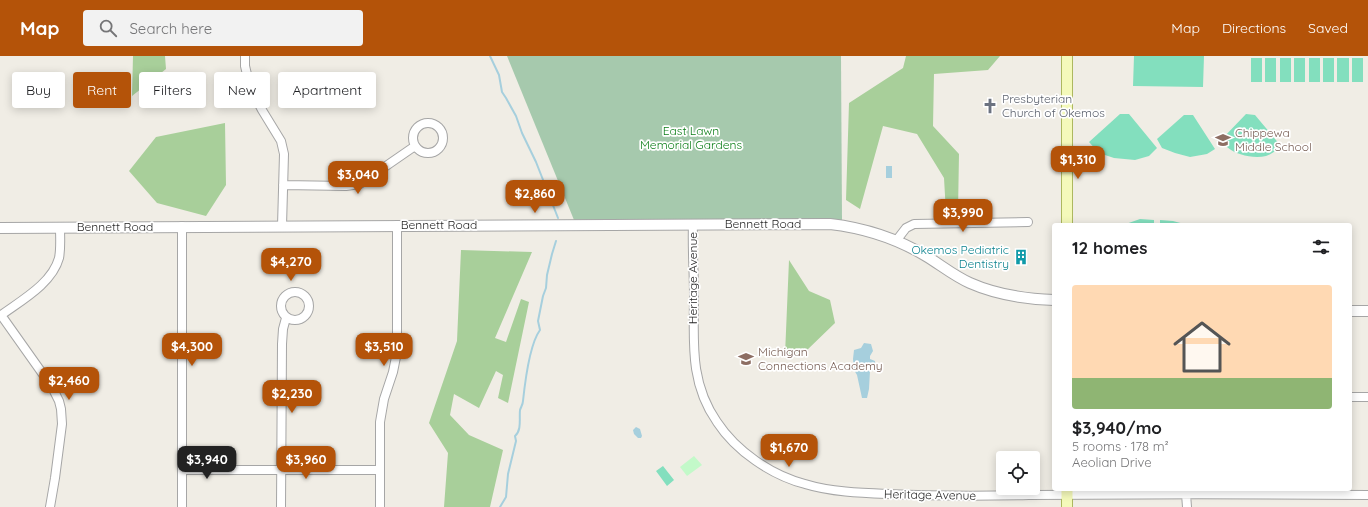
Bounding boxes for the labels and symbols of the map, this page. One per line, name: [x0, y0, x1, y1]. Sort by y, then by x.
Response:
place label: Presbyterian Church of Okemos: [1002, 91, 1105, 120]
church icon: Presbyterian Church of Okemos: [981, 97, 999, 115]
park label: East Lawn Memorial Gardens: [640, 123, 742, 152]
place label: Chippewa Middle School: [1235, 125, 1312, 154]
school or university icon: Chippewa Middle School: [1214, 131, 1232, 149]
pin: $1,310: [1045, 146, 1111, 180]
pin: $3,040: [325, 161, 391, 195]
pin: $2,860: [502, 180, 568, 214]
pin: $3,990: [930, 199, 996, 233]
street label: Bennett Road: [725, 216, 801, 231]
street label: Bennett Road: [401, 217, 477, 232]
street label: Bennett Road: [77, 219, 153, 234]
street label: Heritage Avenue: [685, 232, 700, 324]
place label: Okemos Pediatric Dentistry: [911, 242, 1009, 271]
pin: $4,270: [258, 248, 324, 282]
building icon: Okemos Pediatric Dentistry: [1012, 248, 1030, 266]
pin: $4,300: [159, 333, 225, 367]
pin: $3,510: [351, 333, 417, 367]
place label: Michigan Connections Academy: [758, 344, 883, 373]
school or university icon: Michigan Connections Academy: [737, 350, 755, 368]
pin: $2,460: [36, 367, 102, 401]
pin: $2,230: [259, 380, 325, 414]
pin: $1,670: [756, 434, 822, 468]
pin: $3,940: [174, 446, 240, 480]
pin: $3,960: [273, 446, 339, 480]
street label: Heritage Avenue: [884, 486, 976, 503]

